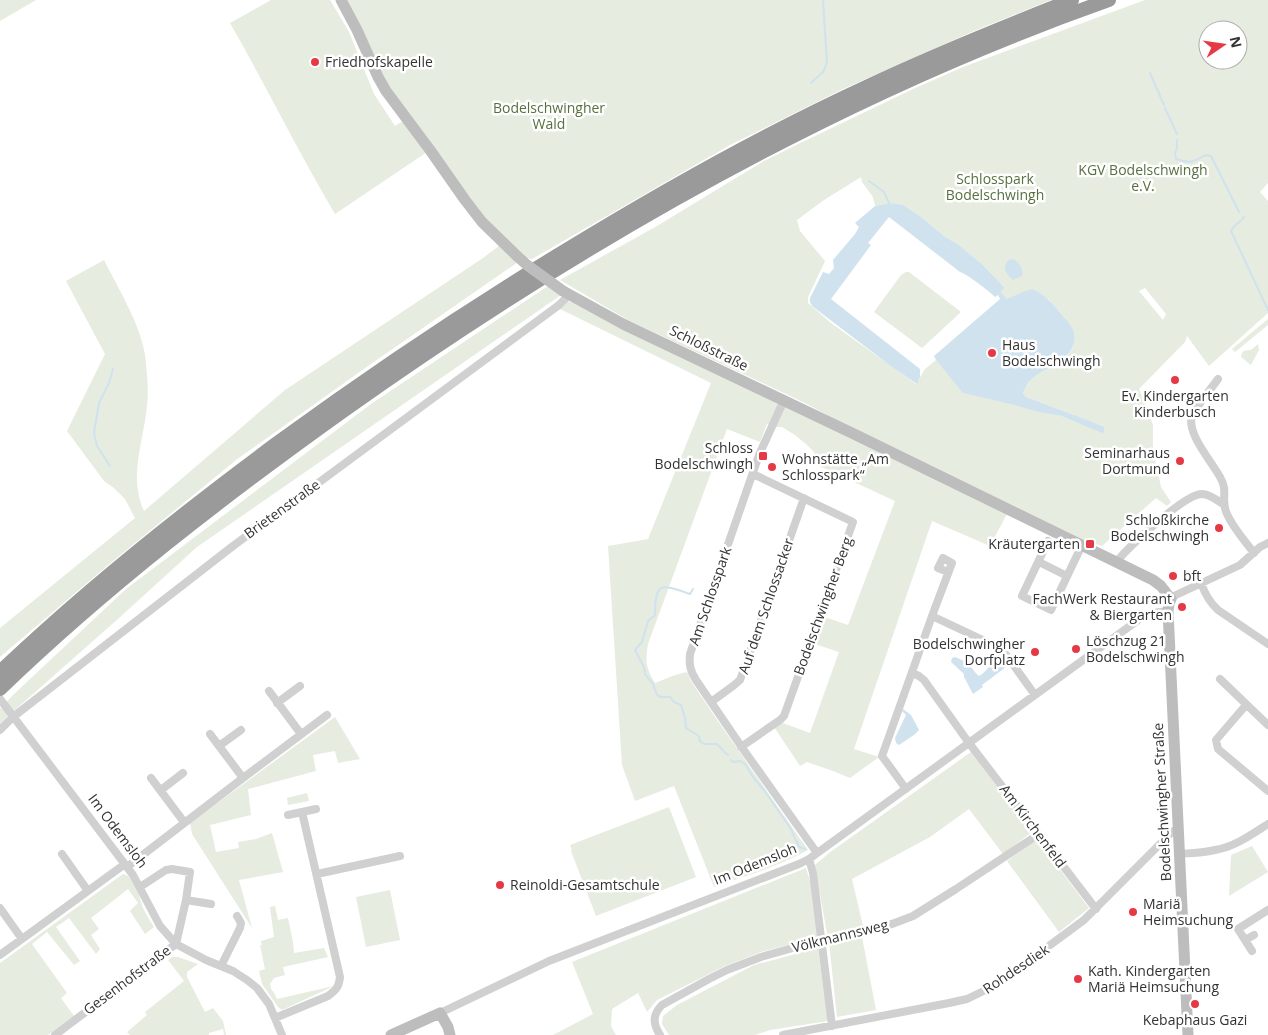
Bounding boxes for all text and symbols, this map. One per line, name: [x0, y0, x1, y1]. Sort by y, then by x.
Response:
north arrow: [1198, 20, 1248, 70]
text: N: [1226, 34, 1247, 50]
place label: Friedhofskapelle: [325, 52, 433, 71]
marker: Friedhofskapelle: [309, 56, 321, 68]
park label: Bodelschwingher Wald: [493, 98, 605, 133]
park label: KGV Bodelschwingh e.V.: [1078, 160, 1208, 195]
park label: Schlosspark Bodelschwingh: [946, 169, 1044, 204]
street label: Schloßstraße: [667, 320, 752, 375]
place label: Haus Bodelschwingh: [1002, 335, 1101, 370]
marker: Haus Bodelschwingh: [986, 347, 998, 359]
marker: Ev. Kindergarten Kinderbusch: [1169, 374, 1181, 386]
place label: Ev. Kindergarten Kinderbusch: [1121, 386, 1229, 421]
place label: Schloss Bodelschwingh: [654, 438, 753, 473]
place label: Seminarhaus Dortmund: [1084, 443, 1170, 478]
place label: Wohnstätte „Am Schlosspark“: [782, 449, 889, 484]
marker: Schloss Bodelschwingh: [757, 450, 769, 462]
marker: Seminarhaus Dortmund: [1174, 455, 1186, 467]
marker: Wohnstätte „Am Schlosspark“: [766, 461, 778, 473]
street label: Brietenstraße: [240, 475, 324, 543]
place label: Schloßkirche Bodelschwingh: [1110, 510, 1209, 545]
marker: Schloßkirche Bodelschwingh: [1213, 522, 1225, 534]
street label: Bodelschwingher Berg: [789, 534, 857, 678]
place label: Kräutergarten: [988, 534, 1080, 553]
street label: Auf dem Schlossacker: [733, 535, 798, 676]
marker: Kräutergarten: [1084, 538, 1096, 550]
street label: Am Schlosspark: [684, 543, 736, 648]
place label: bft: [1183, 566, 1201, 585]
marker: bft: [1167, 570, 1179, 582]
place label: FachWerk Restaurant & Biergarten: [1033, 589, 1172, 624]
marker: FachWerk Restaurant & Biergarten: [1176, 601, 1188, 613]
place label: Löschzug 21 Bodelschwingh: [1086, 631, 1185, 666]
place label: Bodelschwingher Dorfplatz: [913, 634, 1025, 669]
marker: Löschzug 21 Bodelschwingh: [1070, 643, 1082, 655]
marker: Bodelschwingher Dorfplatz: [1029, 646, 1041, 658]
street label: Bodelschwingher Straße: [1148, 722, 1175, 882]
street label: Am Kirchenfeld: [996, 780, 1071, 871]
street label: Im Odemsloh: [84, 790, 152, 872]
street label: Im Odemsloh: [710, 838, 799, 889]
place label: Reinoldi-Gesamtschule: [510, 875, 660, 894]
marker: Reinoldi-Gesamtschule: [494, 879, 506, 891]
place label: Mariä Heimsuchung: [1143, 894, 1233, 929]
marker: Mariä Heimsuchung: [1127, 906, 1139, 918]
street label: Völkmannsweg: [790, 914, 890, 957]
street label: Rohdesdiek: [979, 939, 1053, 998]
street label: Gesenhofstraße: [79, 940, 174, 1019]
place label: Kath. Kindergarten Mariä Heimsuchung: [1088, 961, 1219, 996]
marker: Kath. Kindergarten Mariä Heimsuchung: [1072, 973, 1084, 985]
marker: Kebaphaus Gazi: [1189, 998, 1201, 1010]
place label: Kebaphaus Gazi: [1143, 1010, 1247, 1029]

